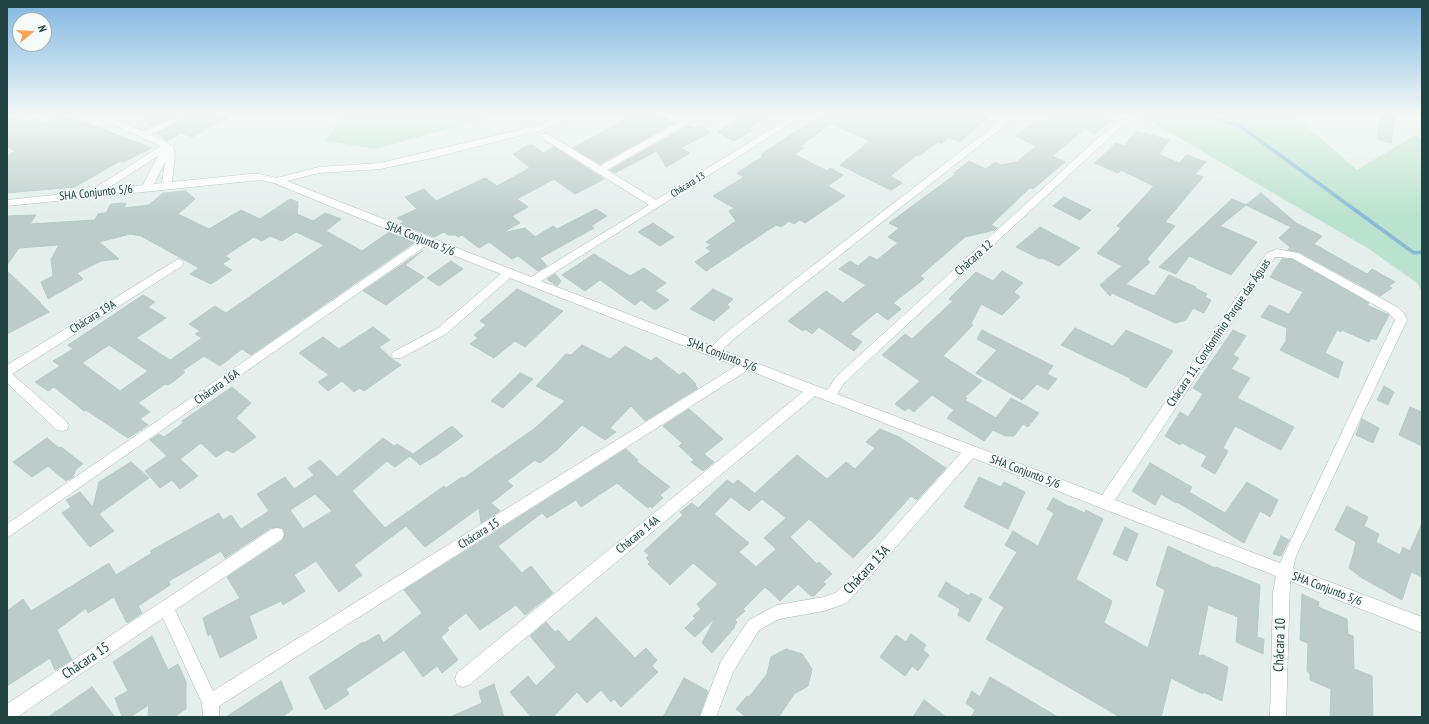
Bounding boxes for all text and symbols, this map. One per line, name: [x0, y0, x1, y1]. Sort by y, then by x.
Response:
north arrow: [12, 12, 52, 52]
text: N: [35, 24, 50, 34]
street label: Chácara 13: [669, 170, 707, 200]
street label: SHA Conjunto 5/6: [59, 182, 133, 204]
street label: SHA Conjunto 5/6: [383, 219, 457, 259]
street label: Chácara 12: [952, 237, 996, 279]
street label: Chácara 11, Condomínio Parque das Águas: [1164, 256, 1274, 410]
street label: Chácara 19A: [67, 297, 119, 337]
street label: SHA Conjunto 5/6: [685, 335, 759, 375]
street label: Chácara 16A: [192, 366, 242, 408]
street label: SHA Conjunto 5/6: [988, 452, 1062, 492]
street label: Chácara 14A: [613, 513, 663, 557]
street label: Chácara 15: [456, 516, 502, 552]
street label: Chácara 13A: [840, 542, 894, 598]
street label: SHA Conjunto 5/6: [1290, 569, 1364, 609]
street label: Chácara 10: [1271, 618, 1289, 672]
street label: Chácara 15: [59, 639, 113, 683]

